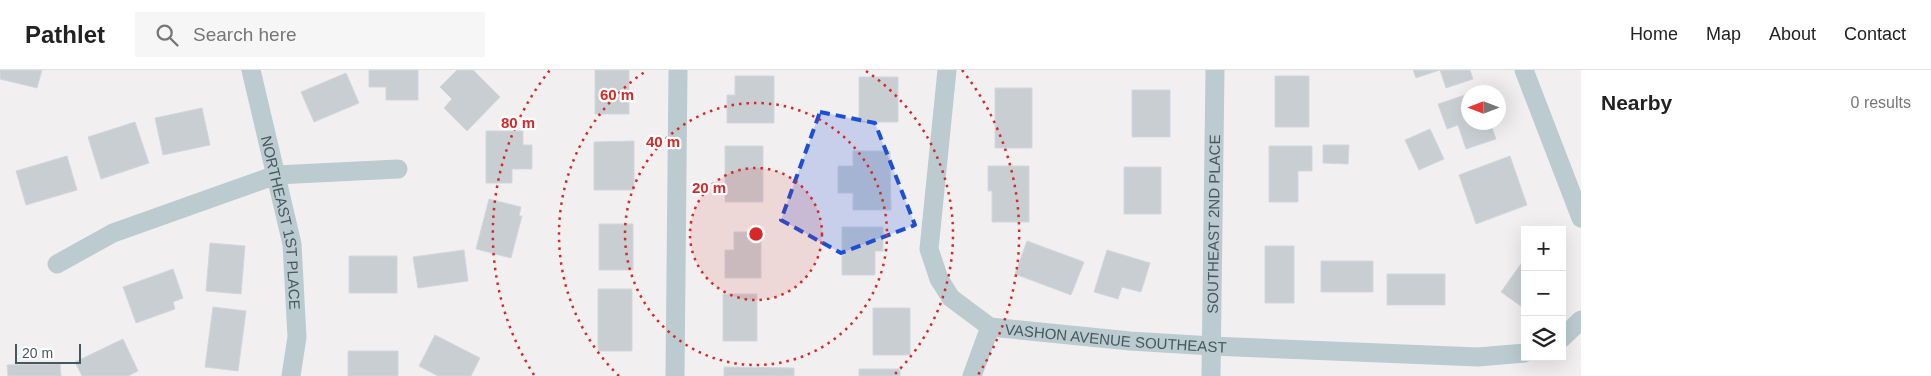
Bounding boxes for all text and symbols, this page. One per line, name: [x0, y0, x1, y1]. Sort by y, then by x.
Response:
search box: [135, 12, 485, 57]
text: Pathlet: [25, 21, 105, 48]
icon: search: [153, 21, 181, 49]
text: Search here: [193, 24, 297, 45]
text: Home: [1630, 24, 1678, 44]
text: Map: [1706, 24, 1741, 44]
text: About: [1769, 24, 1816, 44]
text: Contact: [1844, 24, 1906, 44]
north arrow: [1461, 85, 1506, 130]
text: 60 m: [600, 86, 634, 103]
text: Nearby: [1601, 91, 1672, 114]
text: 0 results: [1851, 94, 1911, 111]
text: 80 m: [501, 114, 535, 131]
text: 40 m: [646, 133, 680, 150]
street label: NORTHEAST 1ST PLACE: [258, 134, 304, 310]
street label: SOUTHEAST 2ND PLACE: [1203, 134, 1223, 314]
text: 20 m: [692, 179, 726, 196]
centre of rings: [747, 225, 765, 243]
map controls: [1521, 226, 1566, 361]
button: +: [1521, 226, 1566, 271]
button: −: [1521, 271, 1566, 316]
button: layers: [1521, 316, 1566, 361]
street label: VASHON AVENUE SOUTHEAST: [1004, 320, 1227, 355]
scale bar: [15, 341, 81, 364]
text: 20 m: [22, 345, 53, 361]

